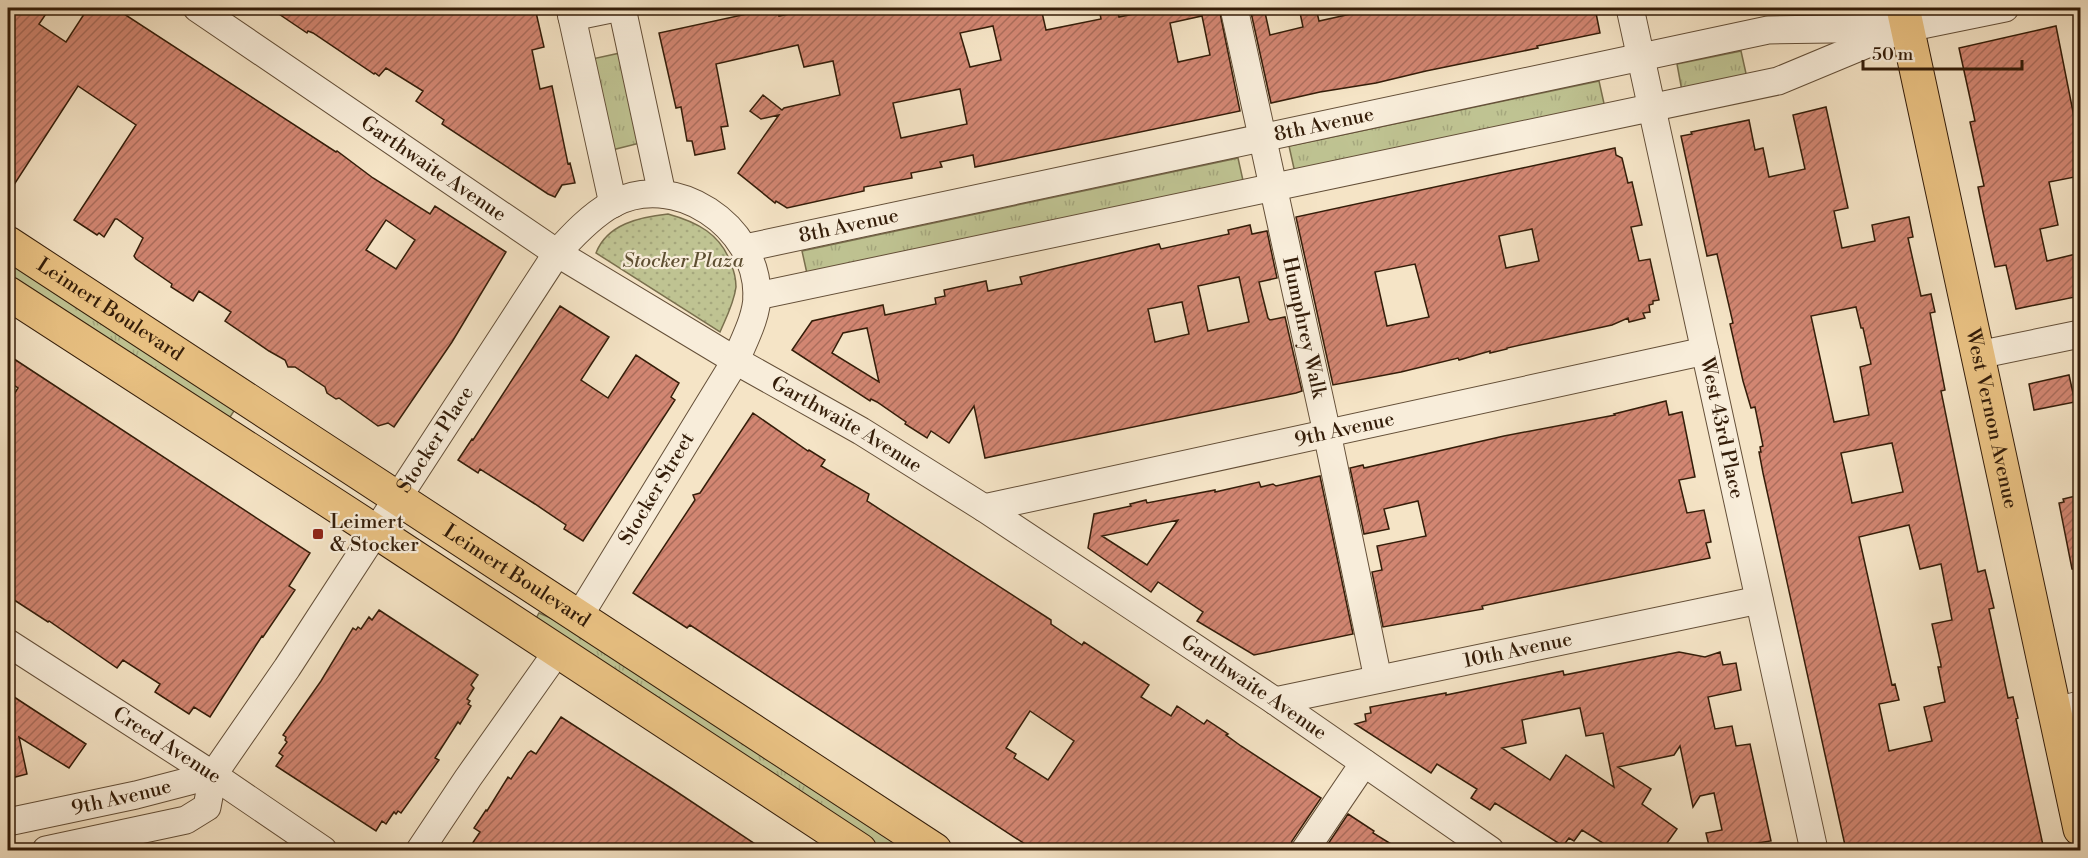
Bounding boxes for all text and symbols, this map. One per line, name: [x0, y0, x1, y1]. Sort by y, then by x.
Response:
scale bar: [1863, 33, 2022, 71]
text: 50 m: [1872, 43, 1914, 66]
street label: 8th Avenue: [1272, 102, 1376, 147]
street label: Garthwaite Avenue: [356, 111, 511, 227]
street label: 8th Avenue: [796, 203, 901, 249]
park label: Stocker Plaza: [622, 249, 744, 274]
street label: Leimert Boulevard: [32, 253, 189, 367]
street label: Humphrey Walk: [1276, 254, 1332, 402]
street label: West Vernon Avenue: [1960, 325, 2023, 511]
street label: West 43rd Place: [1694, 354, 1749, 501]
street label: Garthwaite Avenue: [767, 371, 927, 479]
street label: Stocker Place: [392, 381, 480, 498]
street label: 9th Avenue: [1292, 406, 1397, 452]
street label: Stocker Street: [614, 428, 700, 550]
place label: Leimert & Stocker: [330, 510, 419, 558]
street label: Leimert Boulevard: [438, 519, 595, 634]
marker: Leimert & Stocker: [311, 527, 325, 541]
street label: 10th Avenue: [1461, 627, 1574, 674]
street label: Garthwaite Avenue: [1176, 630, 1332, 746]
street label: Creed Avenue: [108, 701, 226, 789]
street label: 9th Avenue: [69, 774, 174, 821]

